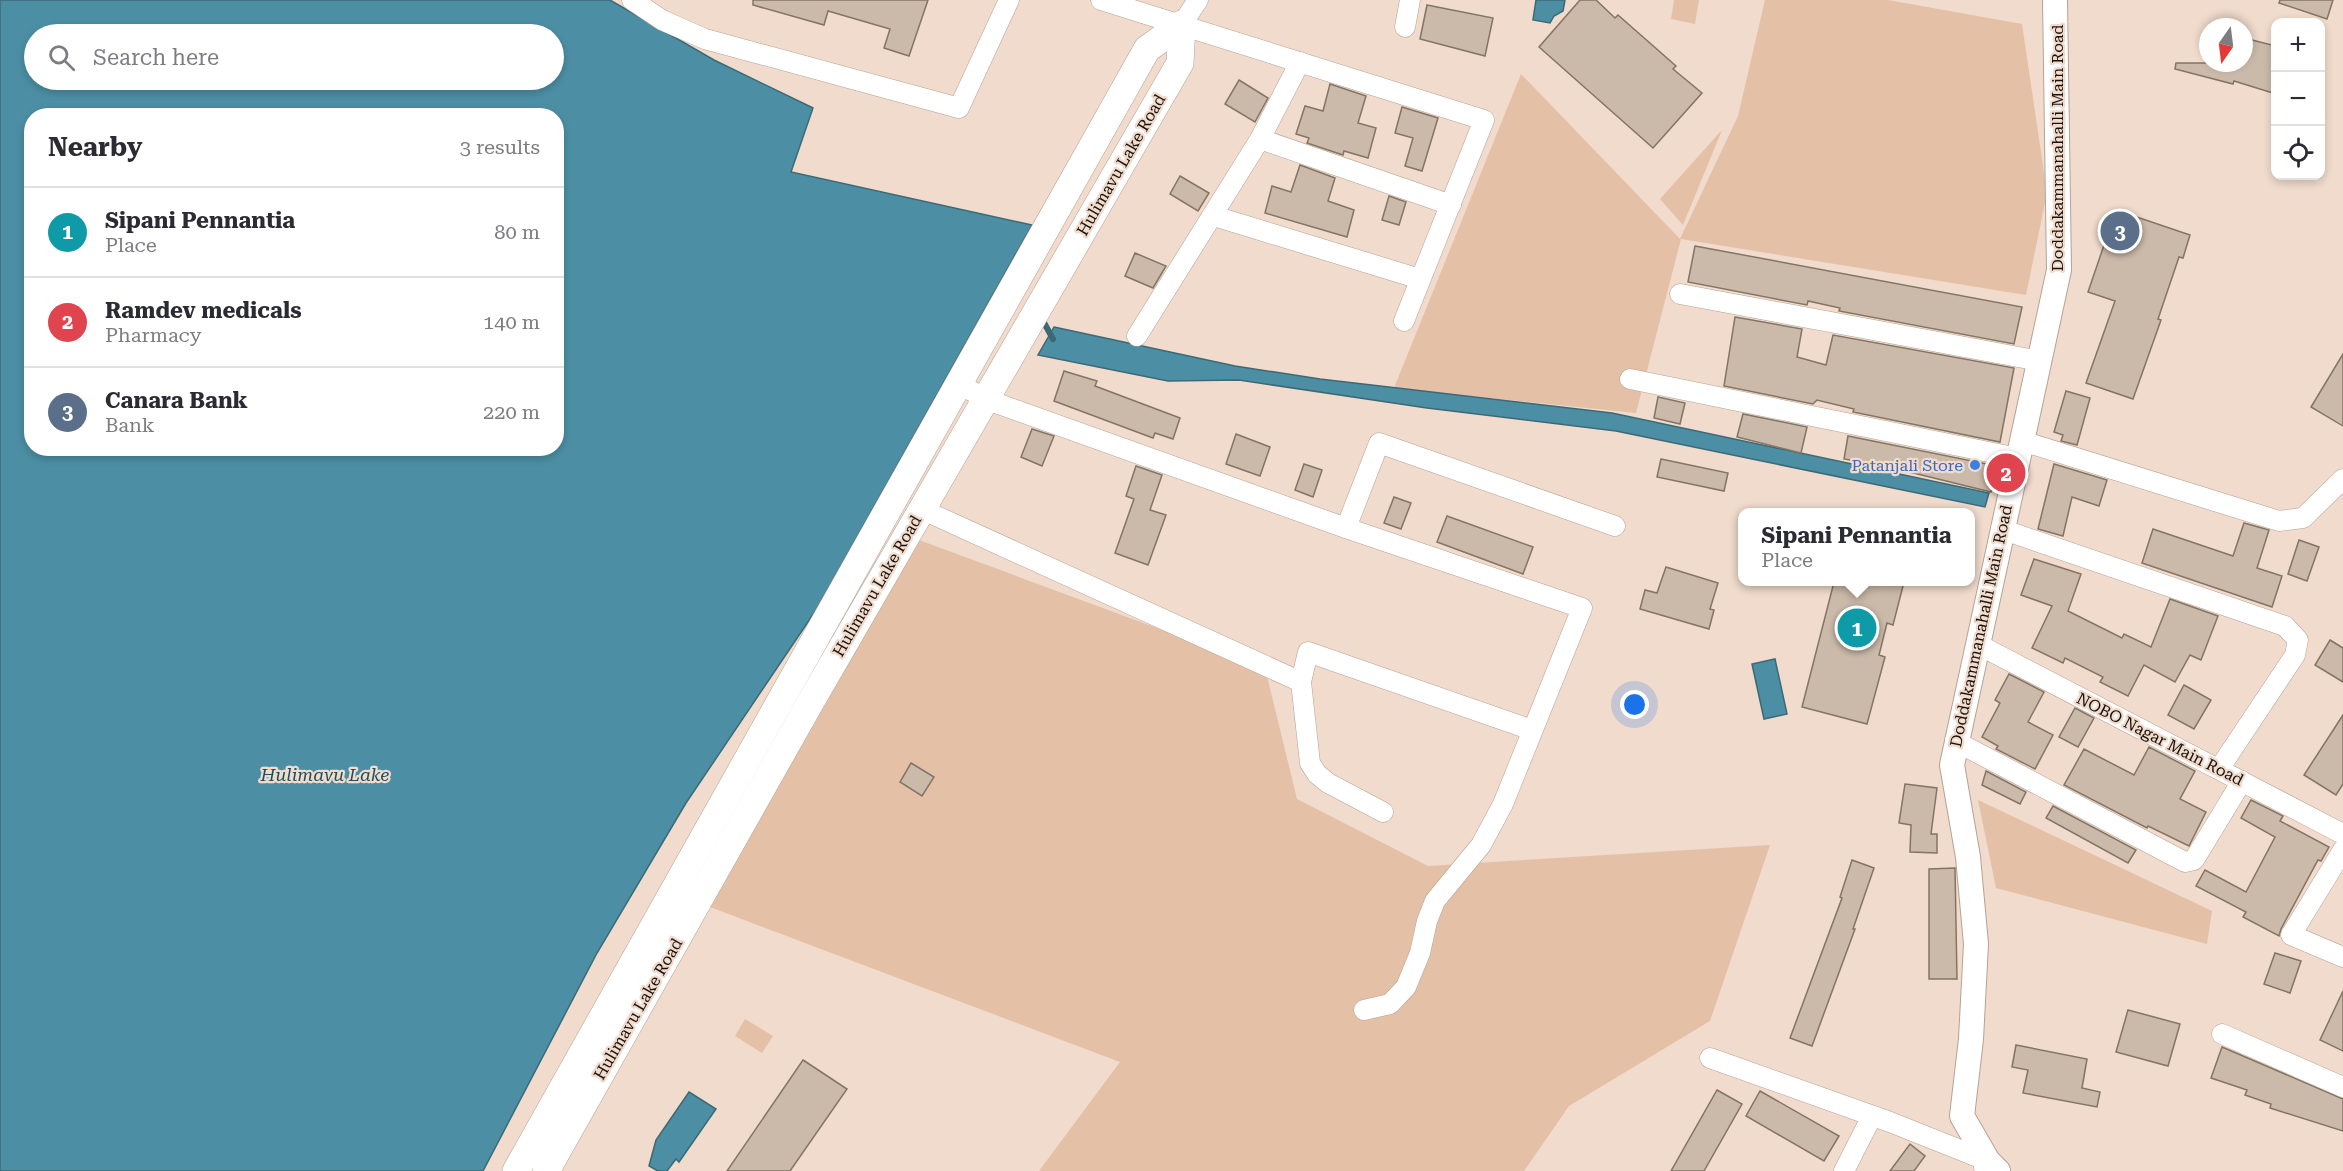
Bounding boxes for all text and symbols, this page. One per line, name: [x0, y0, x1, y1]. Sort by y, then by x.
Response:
north arrow: [2199, 18, 2253, 72]
map controls: [2271, 18, 2325, 180]
button: +: [2271, 18, 2325, 72]
search box: [24, 24, 564, 90]
street label: Doddakammanahalli Main Road: [2048, 24, 2067, 272]
icon: search: [45, 41, 78, 74]
text: Search here: [93, 45, 219, 70]
button: −: [2271, 72, 2325, 126]
street label: Hulimavu Lake Road: [1073, 91, 1169, 239]
button: locate: [2271, 126, 2325, 180]
text: Nearby: [48, 132, 142, 162]
text: 3 results: [460, 135, 540, 159]
text: Sipani Pennantia: [105, 208, 295, 233]
pin: 3: [2100, 208, 2140, 254]
text: 1: [62, 220, 73, 244]
text: 80 m: [494, 220, 540, 244]
text: Place: [105, 233, 157, 257]
text: Ramdev medicals: [105, 298, 302, 323]
text: 2: [62, 310, 73, 334]
text: 140 m: [483, 310, 540, 334]
text: Pharmacy: [105, 323, 202, 347]
text: Canara Bank: [105, 388, 248, 413]
text: 3: [62, 400, 73, 424]
text: 220 m: [483, 400, 540, 424]
text: Bank: [105, 413, 154, 437]
pin: 2: [1986, 450, 2026, 496]
place label: Patanjali Store: [1852, 456, 1963, 475]
marker: Patanjali Store: [1968, 458, 1982, 472]
street label: Doddakammanahalli Main Road: [1946, 503, 2016, 749]
popup: [1738, 508, 1975, 586]
street label: Hulimavu Lake Road: [829, 512, 925, 660]
text: Sipani Pennantia: [1761, 523, 1952, 548]
text: Place: [1761, 548, 1813, 572]
pin: 1: [1838, 606, 1876, 650]
street label: NOBO Nagar Main Road: [2073, 689, 2247, 789]
your location: [1620, 690, 1649, 719]
water label: Hulimavu Lake: [260, 764, 389, 785]
street label: Hulimavu Lake Road: [590, 935, 686, 1083]

